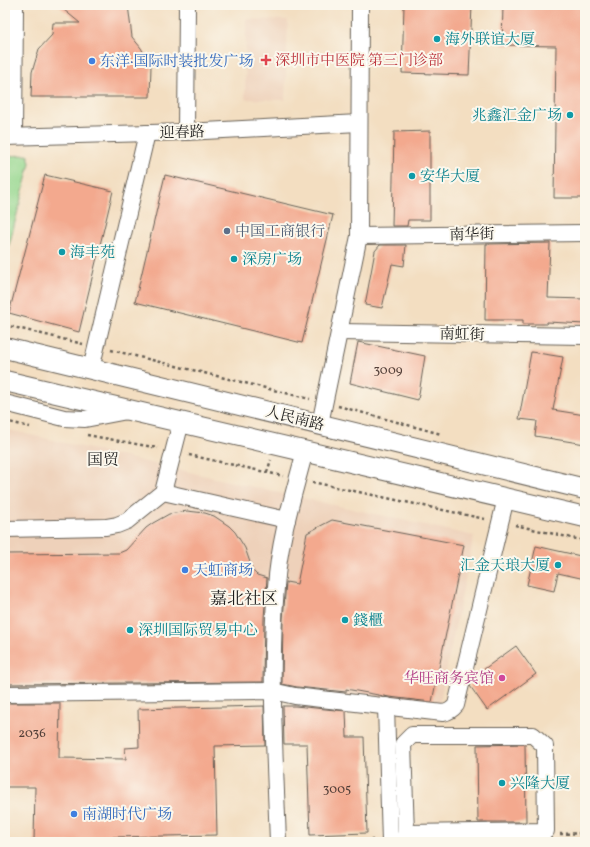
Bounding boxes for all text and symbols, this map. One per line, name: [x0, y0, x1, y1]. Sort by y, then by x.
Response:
place label: 海外联谊大厦: [445, 30, 535, 51]
marker: 海外联谊大厦: [432, 34, 442, 44]
place label: 深圳市中医院 第三门诊部: [275, 51, 443, 72]
place label: 东洋·国际时装批发广场: [100, 52, 254, 73]
marker: 深圳市中医院 第三门诊部: [260, 54, 272, 66]
marker: 东洋·国际时装批发广场: [87, 56, 97, 66]
place label: 兆鑫汇金广场: [472, 106, 562, 127]
marker: 兆鑫汇金广场: [565, 110, 575, 120]
street label: 迎春路: [159, 122, 205, 145]
place label: 安华大厦: [420, 167, 480, 188]
marker: 安华大厦: [407, 171, 417, 181]
place label: 中国工商银行: [235, 222, 325, 243]
street label: 南华街: [449, 225, 495, 246]
marker: 中国工商银行: [222, 226, 232, 236]
place label: 海丰苑: [70, 243, 115, 264]
marker: 海丰苑: [57, 247, 67, 257]
place label: 深房广场: [242, 250, 302, 271]
marker: 深房广场: [229, 254, 239, 264]
street label: 南虹街: [439, 325, 485, 346]
house number: 3009: [373, 362, 403, 380]
street label: 人民南路: [263, 402, 326, 437]
district label: 国贸: [87, 450, 119, 472]
place label: 汇金天琅大厦: [460, 556, 550, 577]
marker: 汇金天琅大厦: [553, 560, 563, 570]
place label: 天虹商场: [193, 561, 253, 582]
marker: 天虹商场: [180, 565, 190, 575]
district label: 嘉北社区: [210, 588, 278, 611]
place label: 錢櫃: [353, 611, 383, 632]
marker: 錢櫃: [340, 615, 350, 625]
place label: 深圳国际贸易中心: [138, 621, 258, 642]
marker: 深圳国际贸易中心: [125, 625, 135, 635]
place label: 华旺商务宾馆: [404, 669, 494, 690]
marker: 华旺商务宾馆: [497, 673, 507, 683]
house number: 2036: [18, 725, 46, 743]
place label: 兴隆大厦: [510, 774, 570, 795]
marker: 兴隆大厦: [497, 778, 507, 788]
house number: 3005: [323, 781, 351, 799]
place label: 南湖时代广场: [82, 805, 172, 826]
marker: 南湖时代广场: [69, 809, 79, 819]

